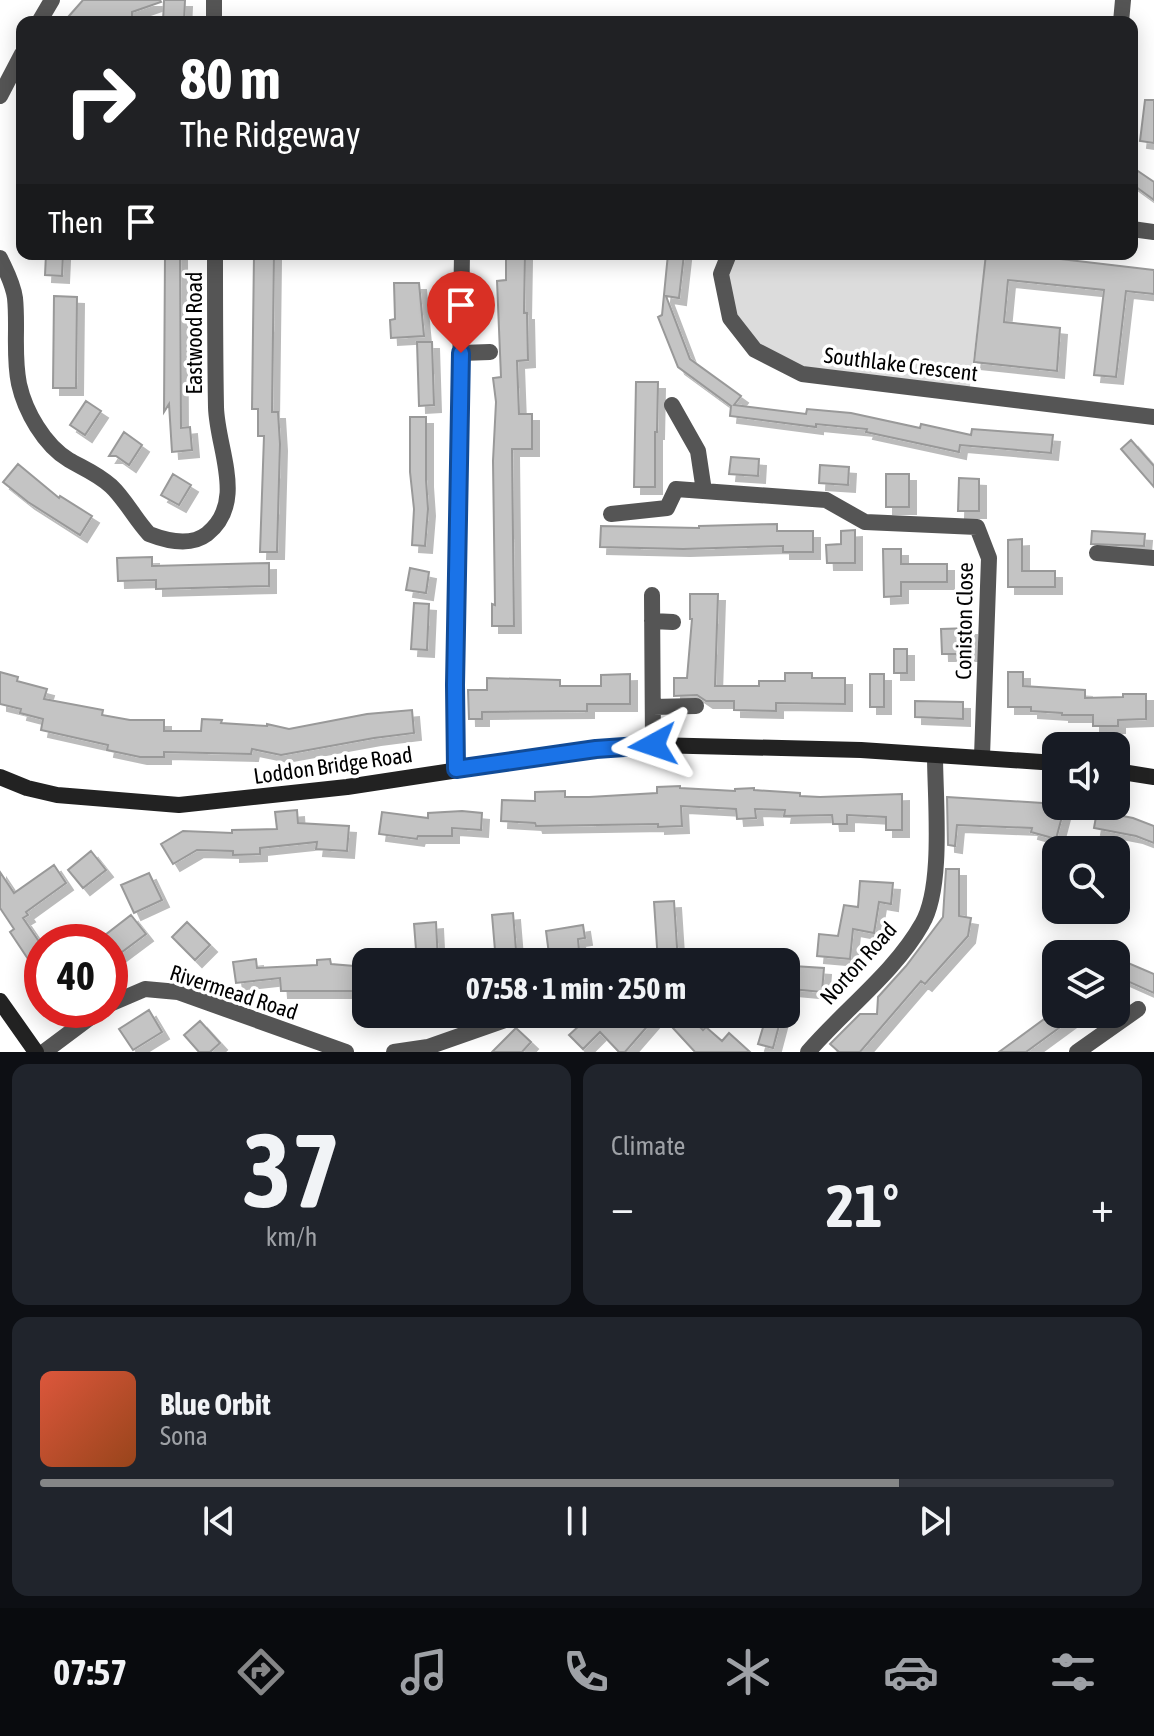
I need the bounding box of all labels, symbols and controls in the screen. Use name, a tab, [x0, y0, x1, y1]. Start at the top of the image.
text: 80 m	[180, 47, 281, 111]
icon: right	[48, 48, 152, 152]
text: The Ridgeway	[180, 113, 361, 155]
icon: arrive	[119, 200, 163, 244]
text: Then	[48, 205, 103, 239]
pin	[427, 271, 495, 353]
street label: Eastwood Road	[181, 272, 207, 394]
icon: arrive	[439, 283, 483, 327]
street label: Southlake Crescent	[823, 342, 979, 386]
street label: Coniston Close	[950, 562, 978, 680]
position arrow	[611, 703, 695, 787]
map controls	[1042, 732, 1130, 1028]
button: sound	[1042, 732, 1130, 820]
street label: Loddon Bridge Road	[252, 741, 414, 789]
button: search	[1042, 836, 1130, 924]
street label: Norton Road	[814, 916, 902, 1010]
speed limit sign: 40	[24, 924, 128, 1028]
button: layers	[1042, 940, 1130, 1028]
street label: Rivermead Road	[167, 959, 301, 1025]
text: 07:58 · 1 min · 250 m	[466, 971, 686, 1005]
text: 37	[243, 1110, 340, 1229]
text: Climate	[611, 1131, 685, 1161]
text: 21°	[826, 1171, 899, 1240]
text: −	[611, 1181, 634, 1231]
text: +	[1091, 1181, 1114, 1231]
text: km/h	[266, 1222, 317, 1252]
text: Blue Orbit	[160, 1387, 271, 1421]
text: Sona	[160, 1421, 208, 1451]
icon: previous	[197, 1499, 241, 1543]
icon: pause	[555, 1499, 599, 1543]
icon: next	[913, 1499, 957, 1543]
icon: directions	[233, 1644, 289, 1700]
icon: music	[396, 1644, 452, 1700]
icon: phone	[558, 1644, 614, 1700]
icon: climate	[720, 1644, 776, 1700]
icon: car	[883, 1644, 939, 1700]
icon: filters	[1045, 1644, 1101, 1700]
text: 07:57	[53, 1651, 127, 1693]

